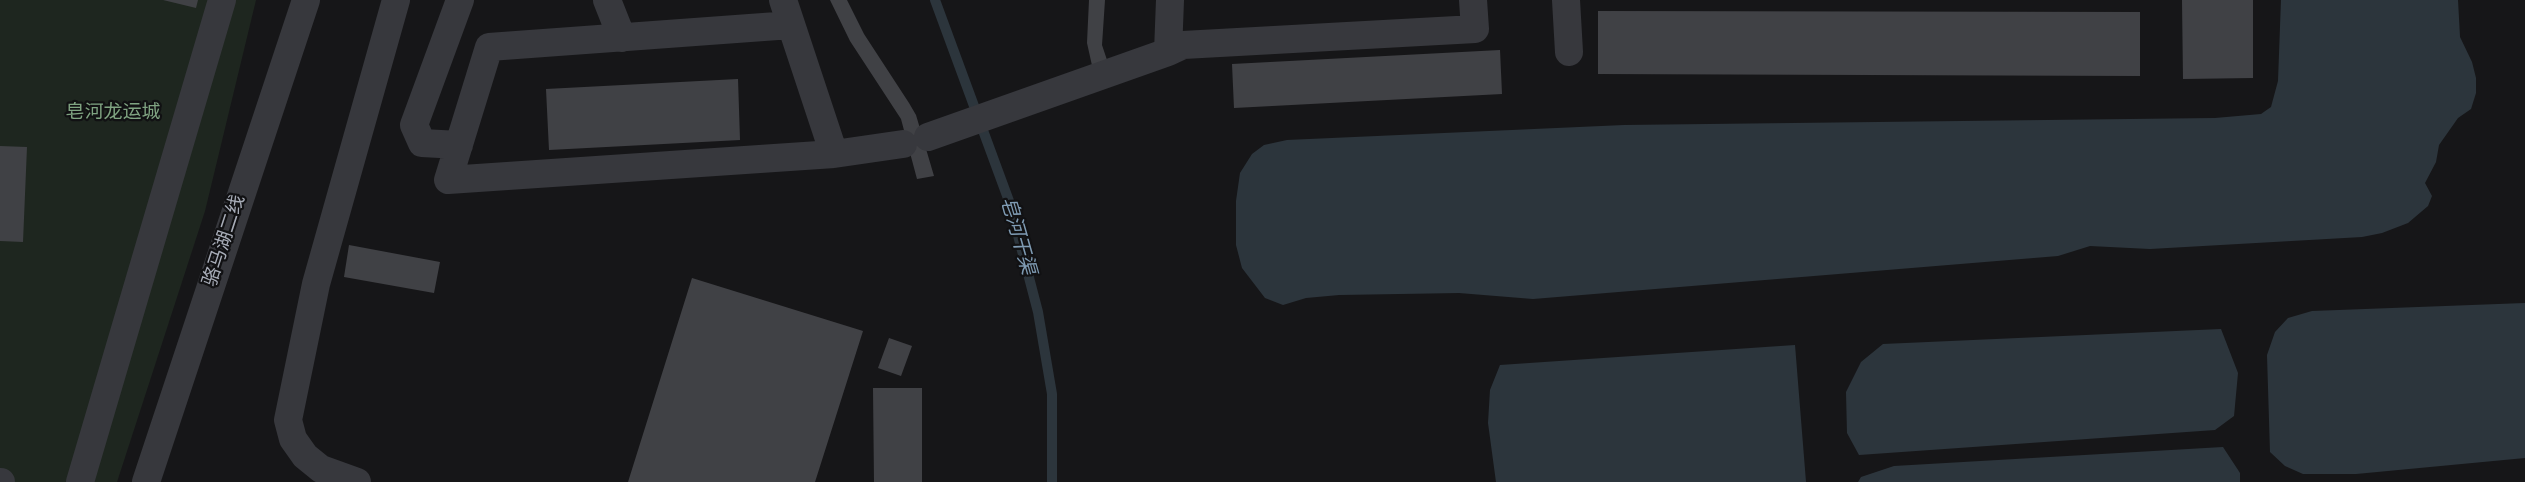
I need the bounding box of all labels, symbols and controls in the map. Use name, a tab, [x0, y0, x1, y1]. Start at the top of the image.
park label: 皂河龙运城	[66, 102, 160, 124]
street label: 骆马湖二线	[199, 192, 251, 290]
water label: 皂河干渠	[994, 194, 1040, 278]

